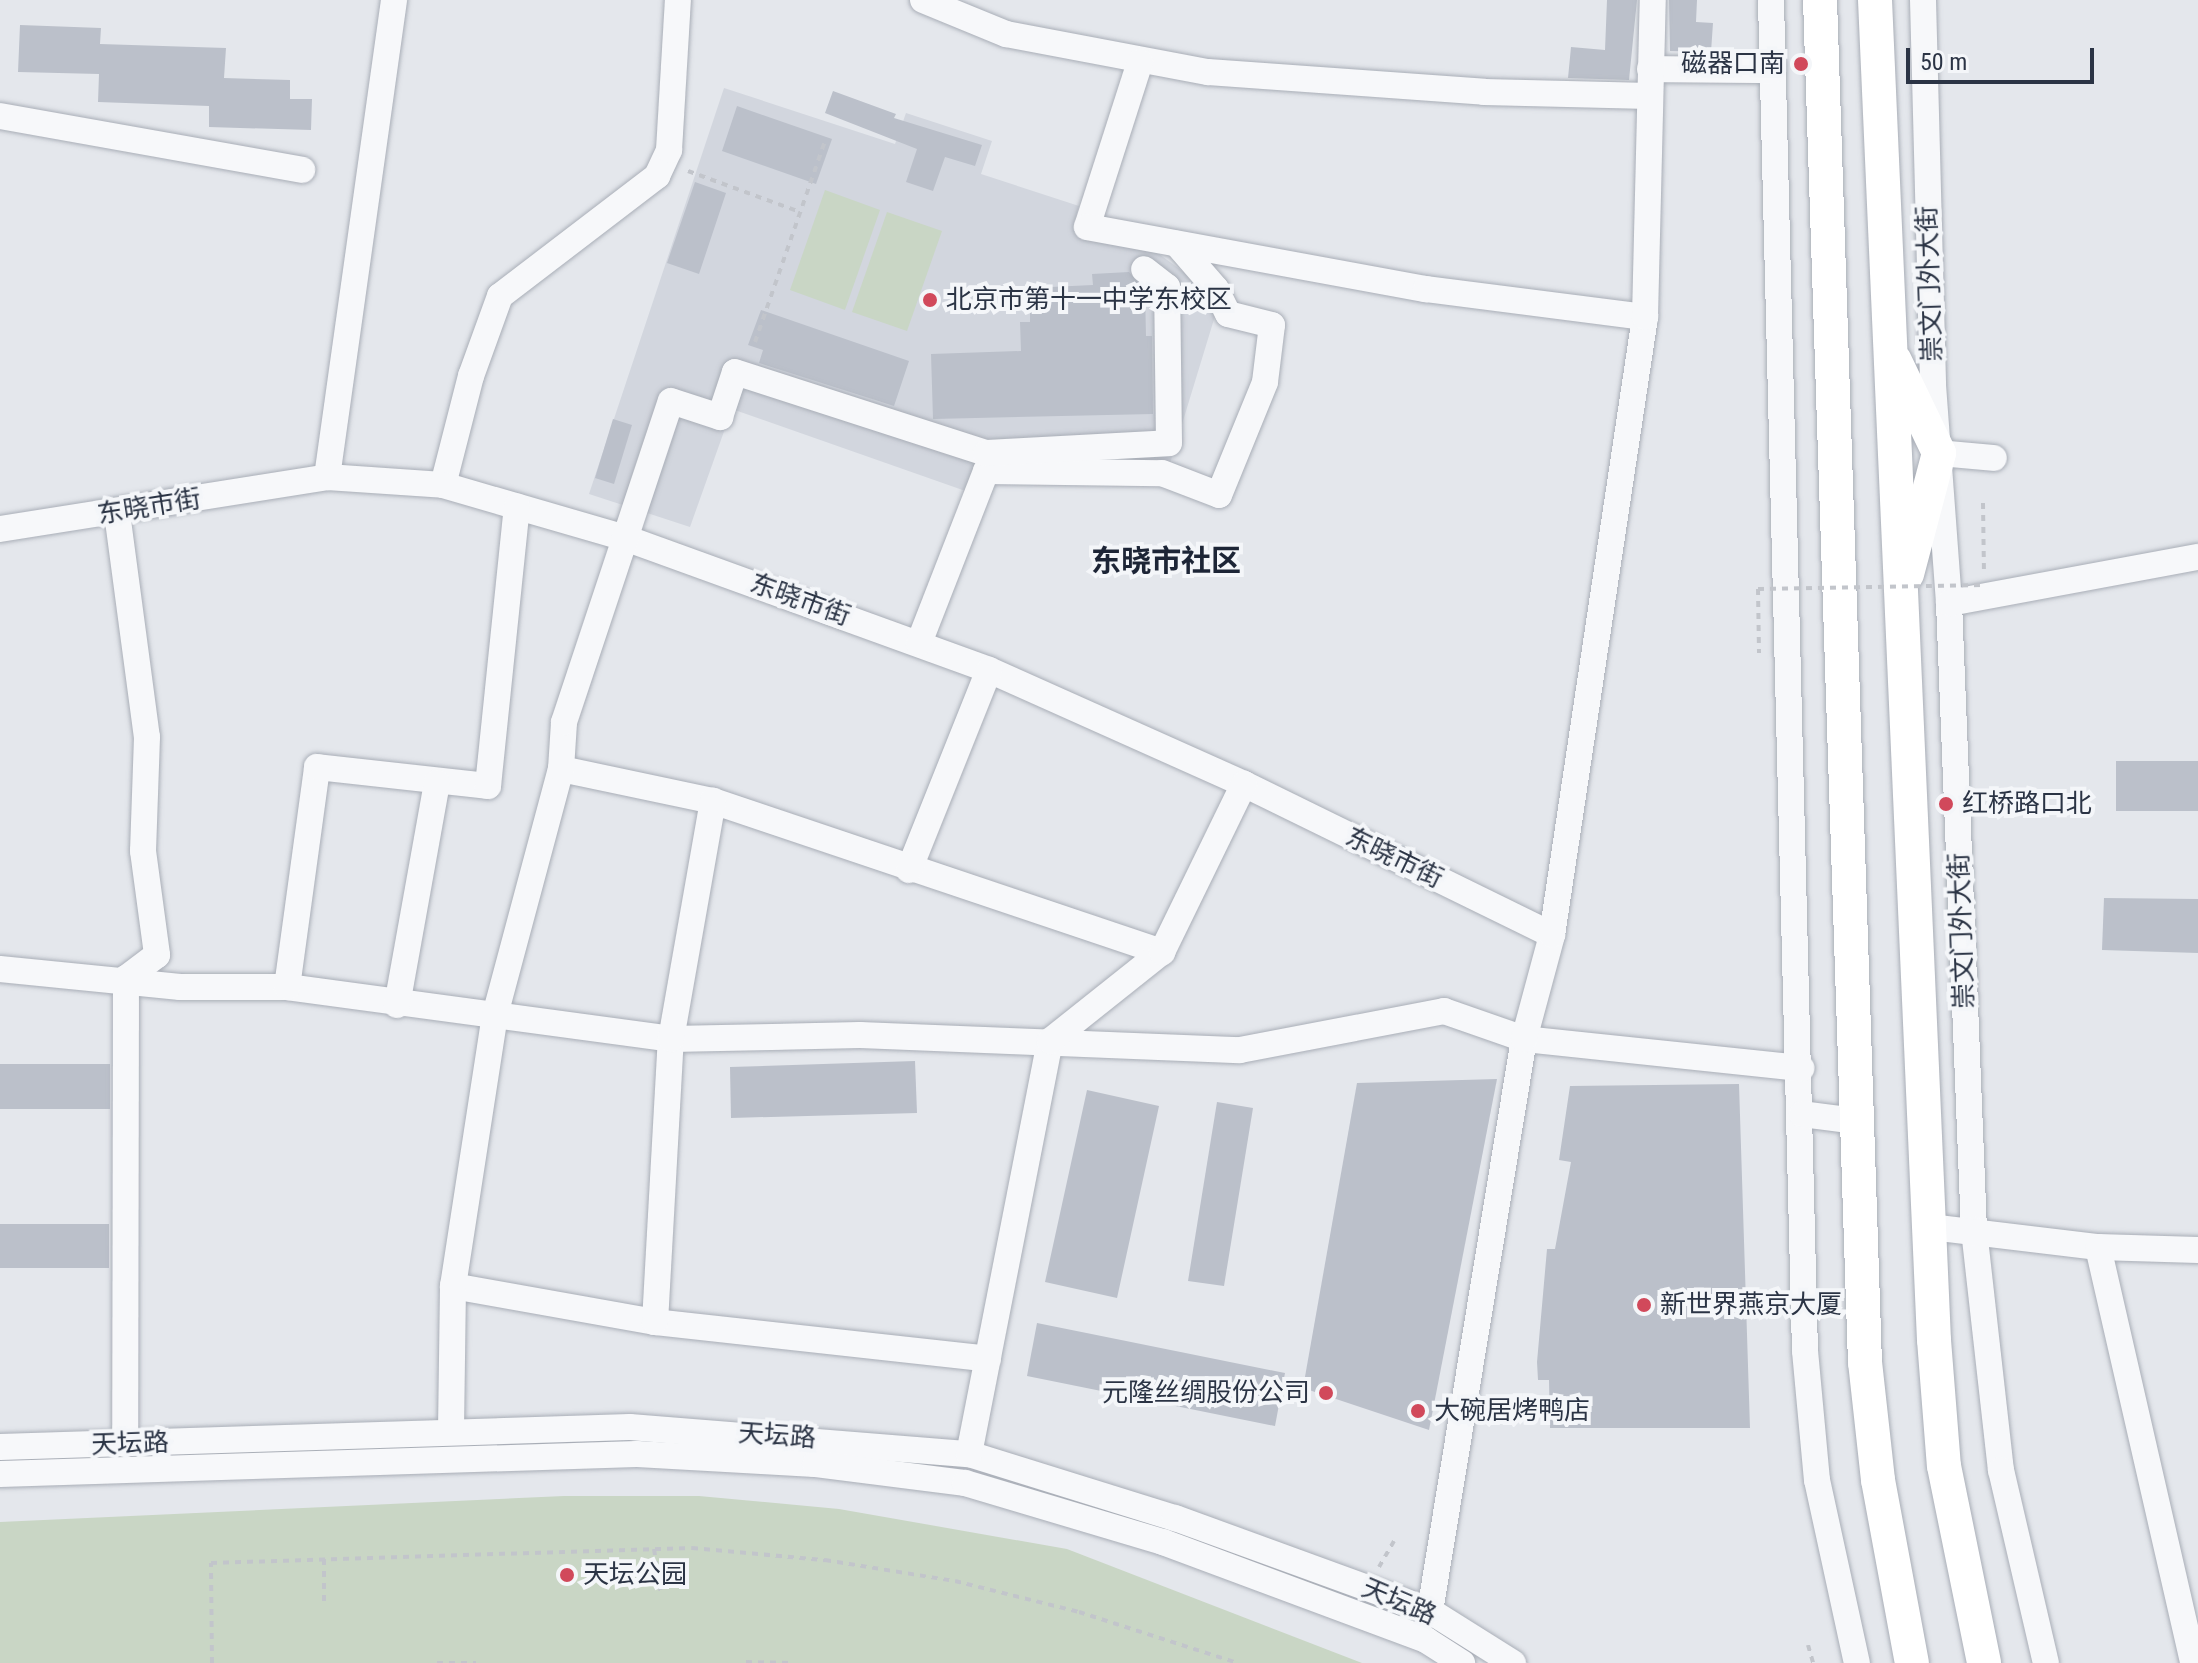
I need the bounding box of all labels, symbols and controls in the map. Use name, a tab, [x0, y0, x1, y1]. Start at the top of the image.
scale bar	[1910, 32, 2098, 82]
place label: 磁器口南	[1681, 48, 1785, 80]
text: 50 m	[1920, 48, 1967, 76]
marker: 磁器口南	[1792, 55, 1810, 73]
street label: 崇文门外大街	[1912, 206, 1948, 362]
place label: 北京市第十一中学东校区	[946, 284, 1232, 316]
marker: 北京市第十一中学东校区	[921, 291, 939, 309]
street label: 东晓市街	[95, 483, 203, 531]
district label: 东晓市社区	[1091, 543, 1241, 579]
street label: 东晓市街	[746, 568, 854, 632]
place label: 红桥路口北	[1962, 788, 2092, 820]
marker: 红桥路口北	[1937, 795, 1955, 813]
street label: 东晓市街	[1340, 821, 1448, 895]
street label: 崇文门外大街	[1944, 853, 1980, 1009]
place label: 新世界燕京大厦	[1660, 1289, 1842, 1321]
marker: 新世界燕京大厦	[1635, 1296, 1653, 1314]
place label: 元隆丝绸股份公司	[1102, 1377, 1310, 1409]
marker: 元隆丝绸股份公司	[1317, 1384, 1335, 1402]
place label: 大碗居烤鸭店	[1434, 1395, 1590, 1427]
marker: 大碗居烤鸭店	[1409, 1402, 1427, 1420]
street label: 天坛路	[737, 1418, 817, 1454]
street label: 天坛路	[90, 1427, 170, 1461]
place label: 天坛公园	[583, 1559, 687, 1591]
marker: 天坛公园	[558, 1566, 576, 1584]
street label: 天坛路	[1357, 1572, 1441, 1632]

